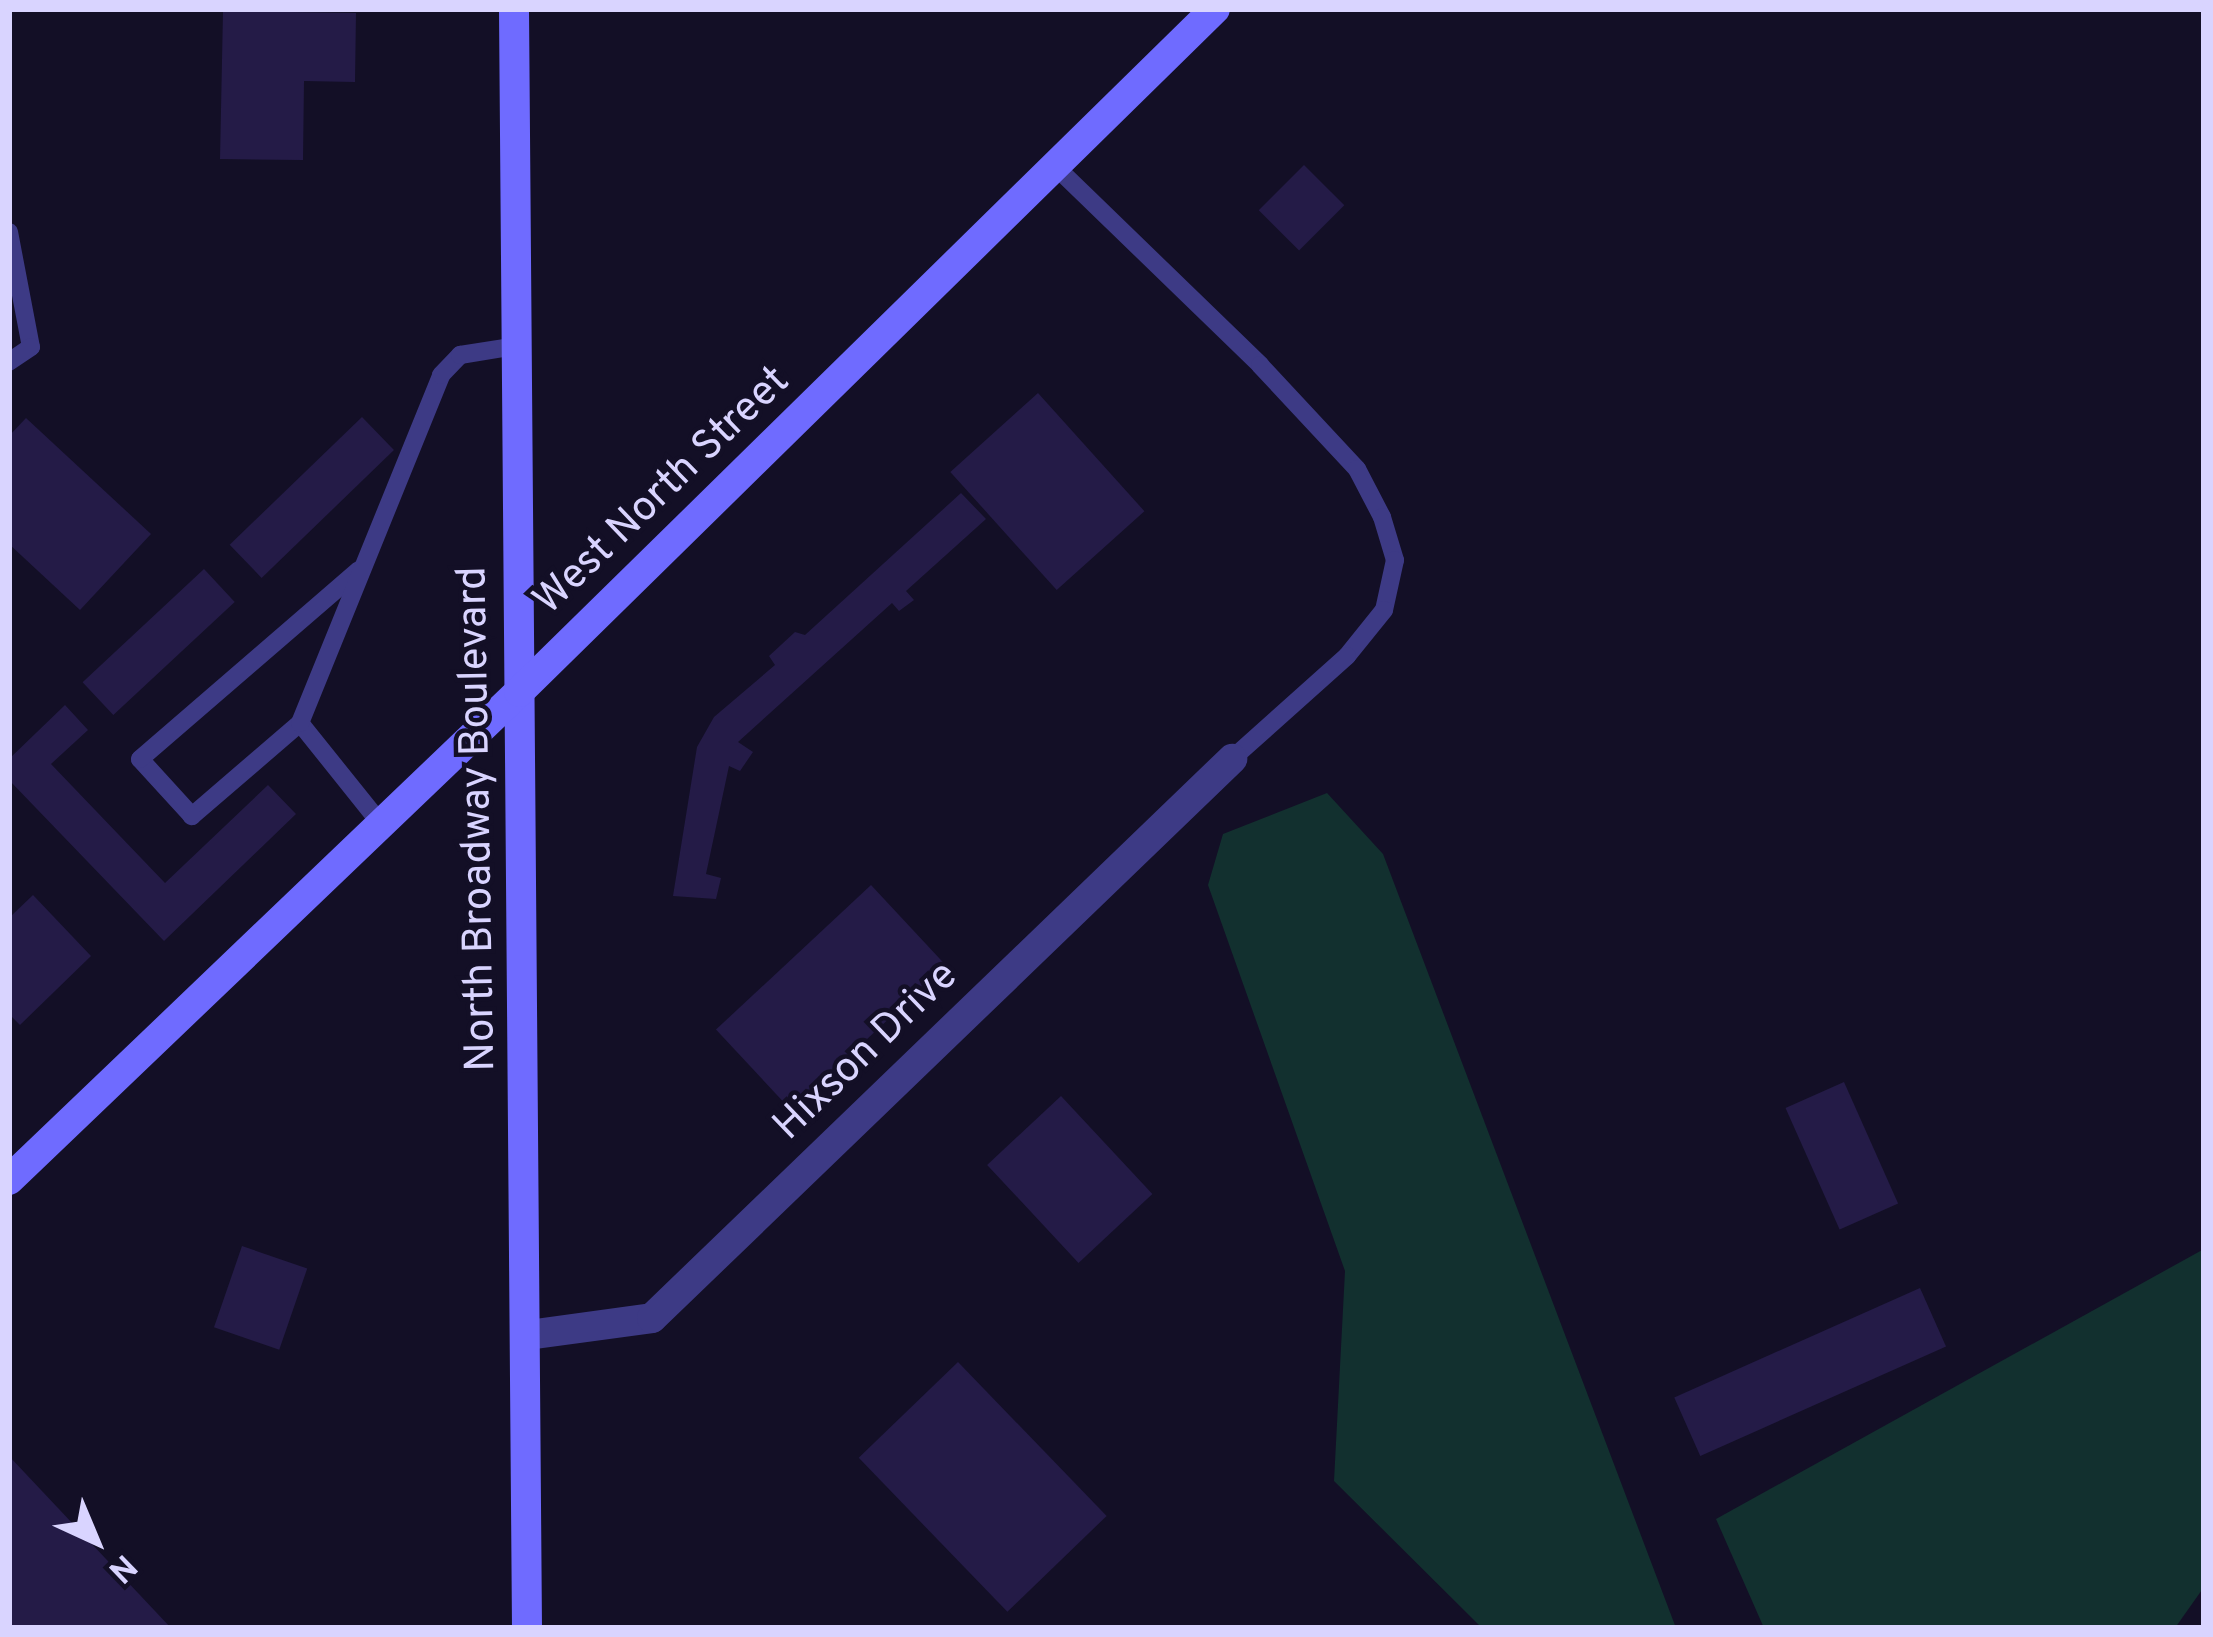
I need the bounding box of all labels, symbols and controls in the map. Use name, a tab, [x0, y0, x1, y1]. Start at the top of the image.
street label: West North Street	[525, 357, 801, 627]
street label: North Broadway Boulevard	[449, 566, 509, 1072]
street label: Hixson Drive	[764, 952, 970, 1152]
north arrow	[36, 1481, 156, 1601]
text: N	[98, 1544, 144, 1590]

